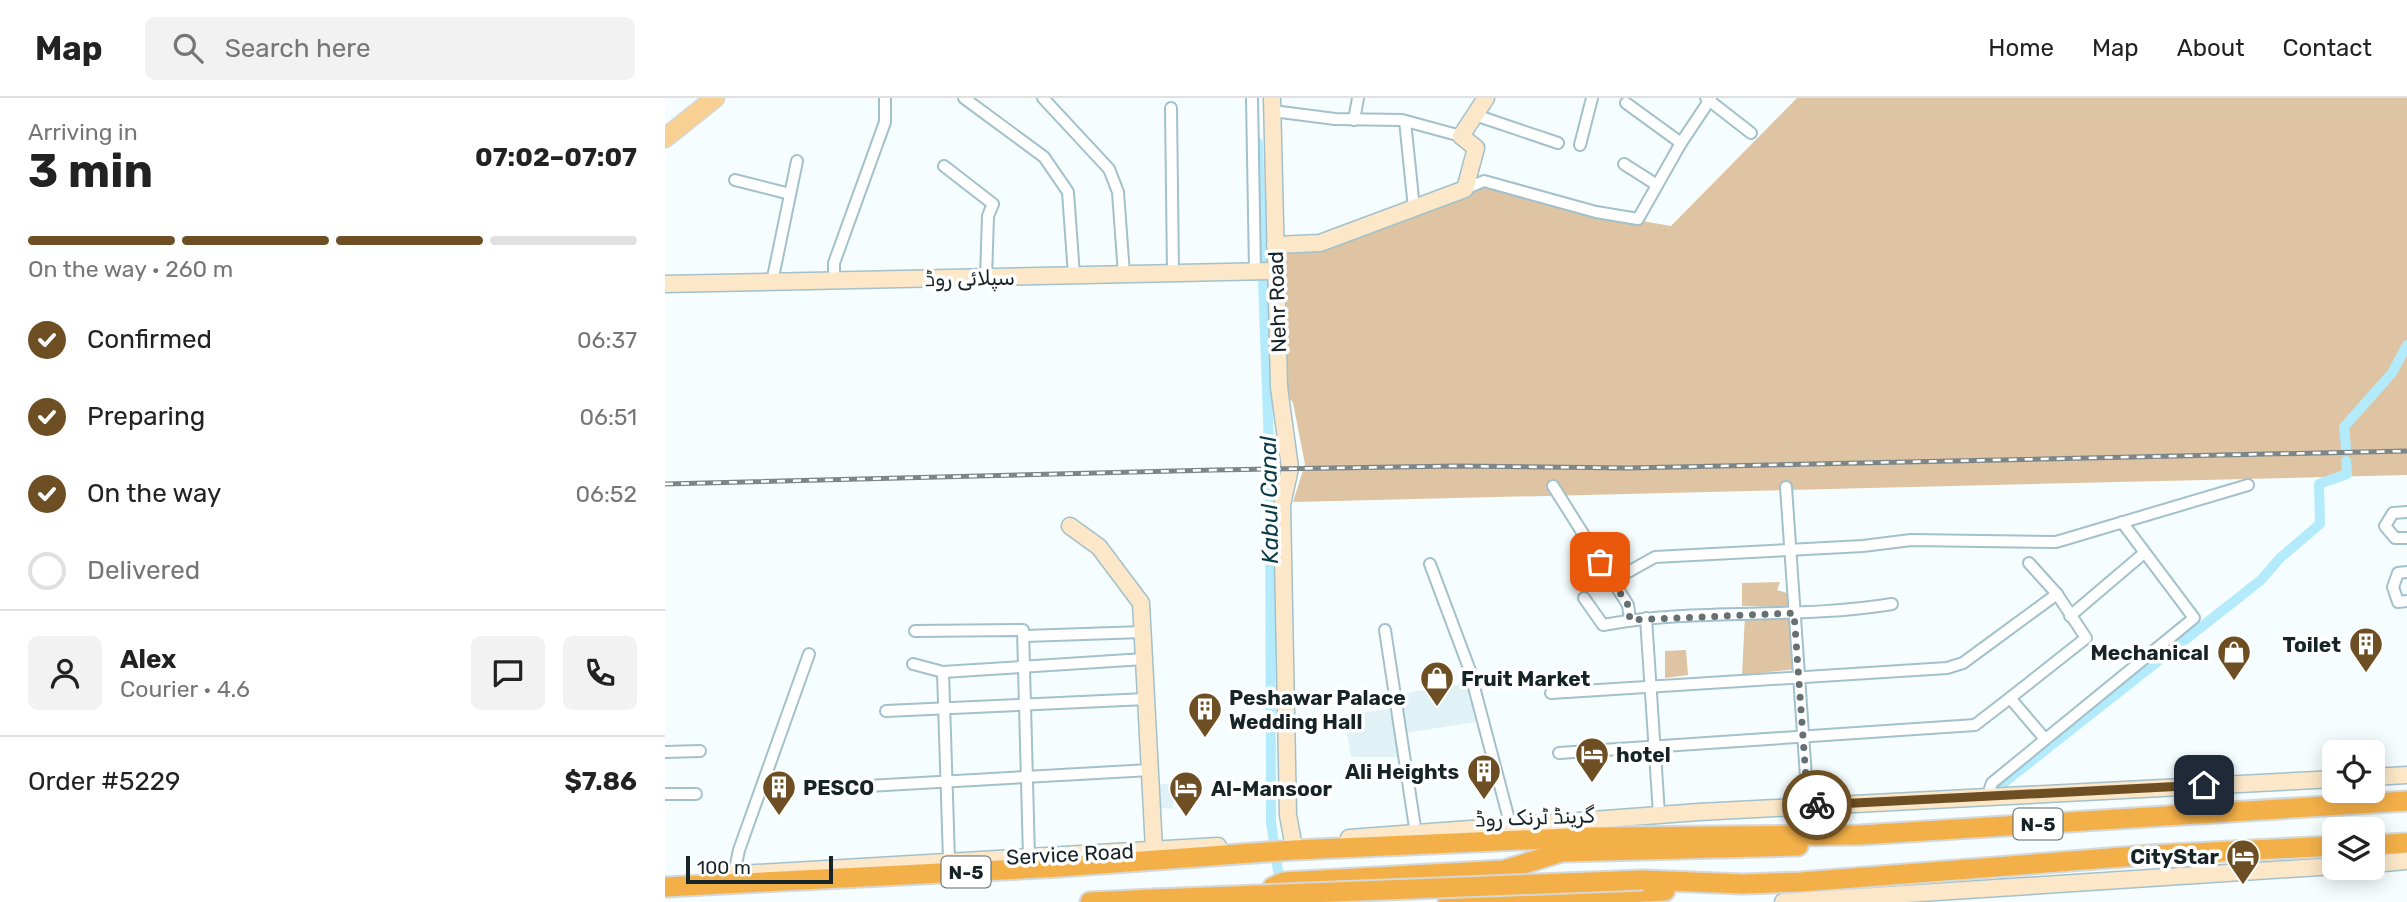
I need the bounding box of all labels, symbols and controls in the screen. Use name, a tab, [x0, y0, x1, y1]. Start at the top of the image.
search box	[145, 17, 635, 80]
text: Map	[35, 29, 103, 68]
icon: search	[169, 29, 207, 67]
text: Search here	[225, 33, 370, 64]
text: Home	[1988, 34, 2054, 62]
text: Map	[2092, 34, 2139, 62]
text: About	[2177, 34, 2245, 62]
text: Contact	[2283, 34, 2372, 62]
text: Arriving in	[28, 118, 138, 146]
text: 07:02–07:07	[475, 142, 637, 173]
text: 3 min	[28, 144, 153, 199]
street label: Nehr Road	[1263, 251, 1291, 353]
text: On the way · 260 m	[28, 255, 233, 283]
street label: سپلائی روڈ	[925, 265, 1015, 293]
icon: check	[28, 321, 66, 359]
text: Confirmed	[87, 324, 212, 355]
text: 06:37	[577, 326, 637, 354]
icon: check	[28, 398, 66, 436]
text: Preparing	[87, 401, 205, 432]
text: 06:51	[579, 403, 637, 431]
water label: Kabul Canal	[1254, 436, 1284, 564]
icon: check	[28, 475, 66, 513]
text: On the way	[87, 478, 221, 509]
text: 06:52	[575, 480, 637, 508]
pin	[1570, 532, 1630, 592]
icon: bag	[1581, 543, 1619, 581]
text: Delivered	[87, 555, 200, 586]
building icon: Toilet	[2347, 625, 2385, 674]
place label: Toilet	[2283, 632, 2341, 657]
shop icon: Mechanical	[2215, 633, 2253, 682]
button: person	[28, 636, 102, 710]
button: chat	[471, 636, 545, 710]
button: phone	[563, 636, 637, 710]
place label: Mechanical	[2090, 640, 2209, 665]
text: Alex	[120, 644, 176, 675]
shop icon: Fruit Market	[1418, 659, 1456, 708]
place label: Fruit Market	[1461, 666, 1591, 691]
text: Courier · 4.6	[120, 675, 250, 703]
place label: Peshawar Palace Wedding Hall	[1229, 685, 1406, 734]
building icon: Peshawar Palace Wedding Hall	[1186, 690, 1224, 739]
hotel icon: hotel	[1573, 735, 1611, 784]
map controls	[2322, 740, 2385, 880]
button: locate	[2322, 740, 2385, 803]
place label: hotel	[1616, 742, 1671, 767]
building icon: Ali Heights	[1465, 752, 1503, 801]
pin	[2174, 755, 2234, 815]
place label: Ali Heights	[1345, 759, 1459, 784]
text: Order #5229	[28, 766, 180, 797]
text: $7.86	[564, 766, 637, 797]
icon: home	[2185, 766, 2223, 804]
building icon: PESCO	[760, 768, 798, 817]
hotel icon: Al-Mansoor	[1167, 769, 1205, 818]
courier	[1782, 770, 1852, 840]
place label: PESCO	[803, 775, 874, 800]
place label: Al-Mansoor	[1211, 776, 1333, 801]
icon: bike	[1798, 786, 1836, 824]
street label: گرینڈ ٹرنک روڈ	[1475, 802, 1596, 833]
road number: N-5	[2013, 808, 2063, 839]
button: layers	[2322, 817, 2385, 880]
hotel icon: CityStar	[2224, 837, 2262, 886]
street label: Service Road	[1006, 838, 1134, 870]
place label: CityStar	[2130, 844, 2219, 869]
scale bar	[686, 853, 833, 885]
text: 100 m	[697, 856, 751, 879]
road number: N-5	[941, 856, 991, 888]

